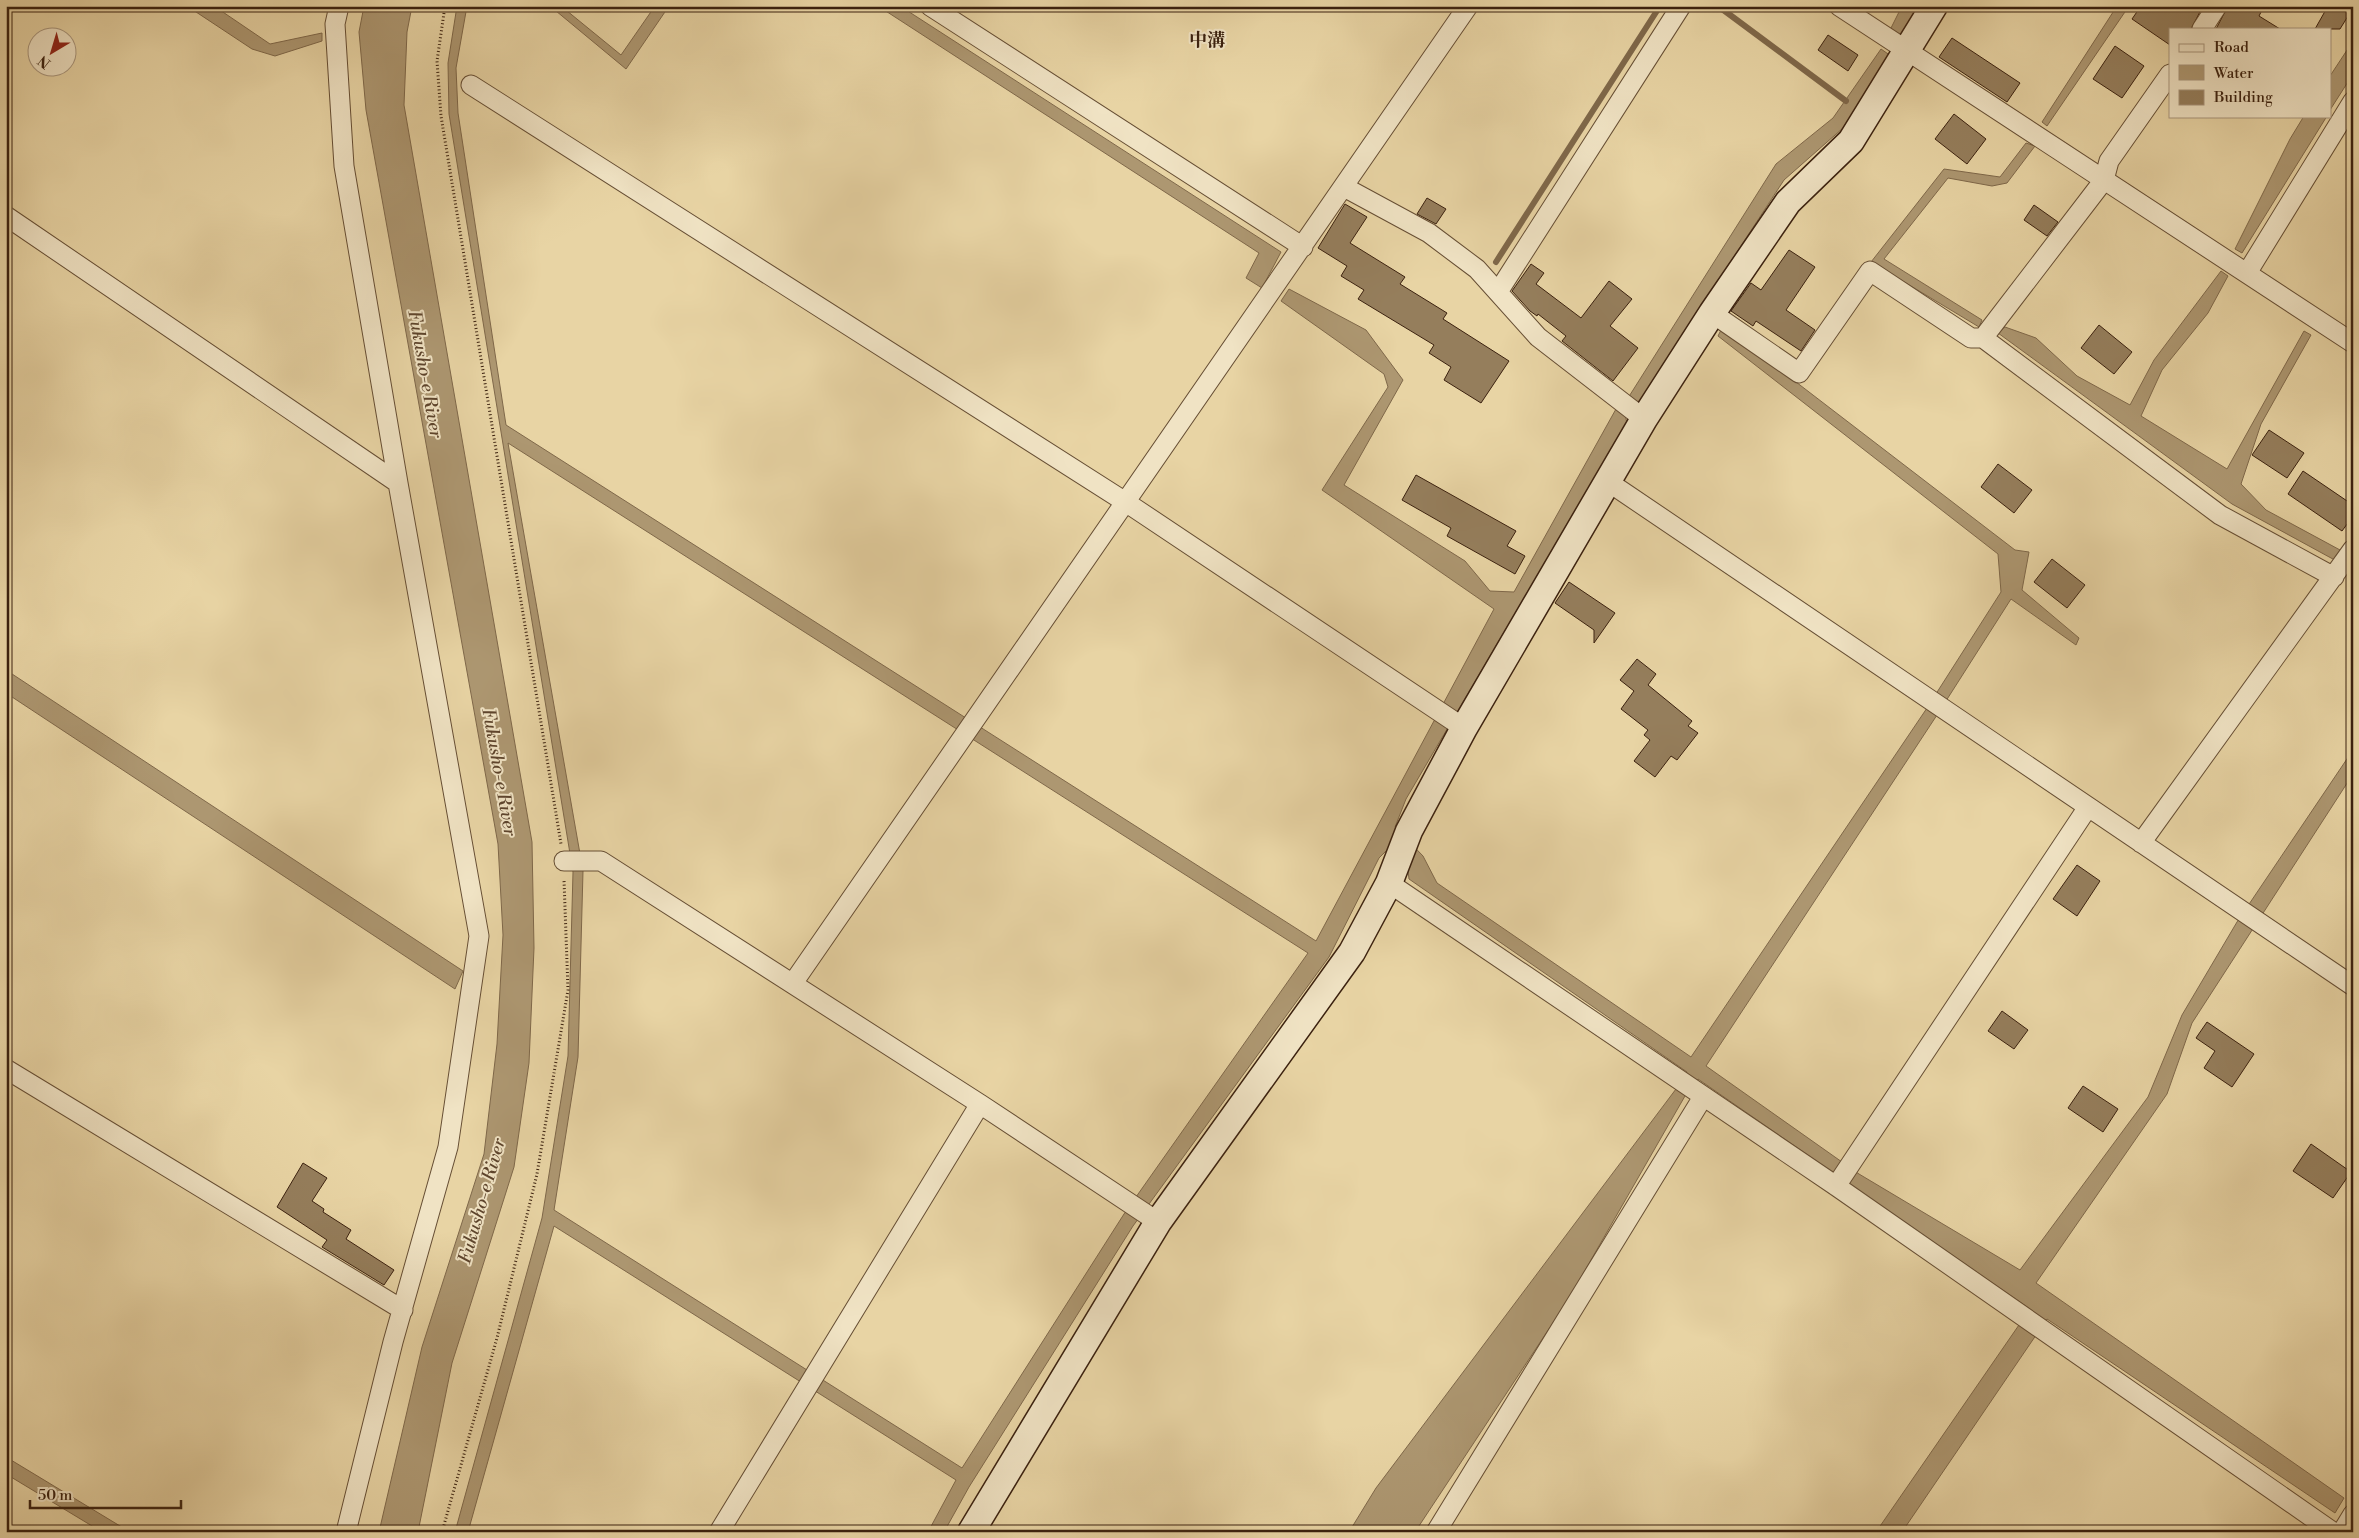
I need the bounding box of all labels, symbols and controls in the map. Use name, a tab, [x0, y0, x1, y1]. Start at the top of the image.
north arrow	[28, 28, 78, 78]
legend	[2169, 28, 2332, 118]
district label: 中溝	[1189, 29, 1225, 52]
text: Road	[2214, 38, 2249, 57]
text: N	[35, 51, 55, 72]
text: Water	[2213, 64, 2254, 83]
text: Building	[2213, 88, 2273, 107]
water label: Fukusho-e River	[402, 308, 448, 440]
water label: Fukusho-e River	[476, 706, 522, 838]
water label: Fukusho-e River	[453, 1135, 511, 1266]
scale bar	[30, 1478, 181, 1510]
text: 50 m	[38, 1486, 72, 1505]

